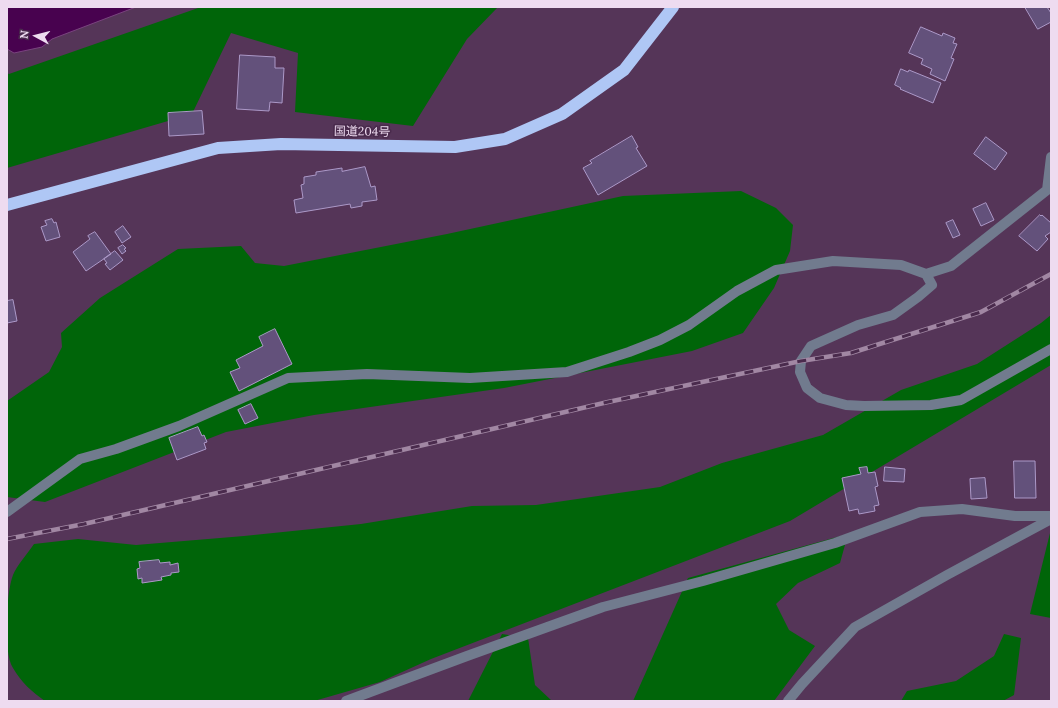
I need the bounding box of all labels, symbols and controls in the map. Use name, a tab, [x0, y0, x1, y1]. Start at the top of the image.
north arrow	[16, 16, 56, 56]
text: N	[17, 29, 32, 40]
street label: 国道204号	[334, 124, 390, 140]

